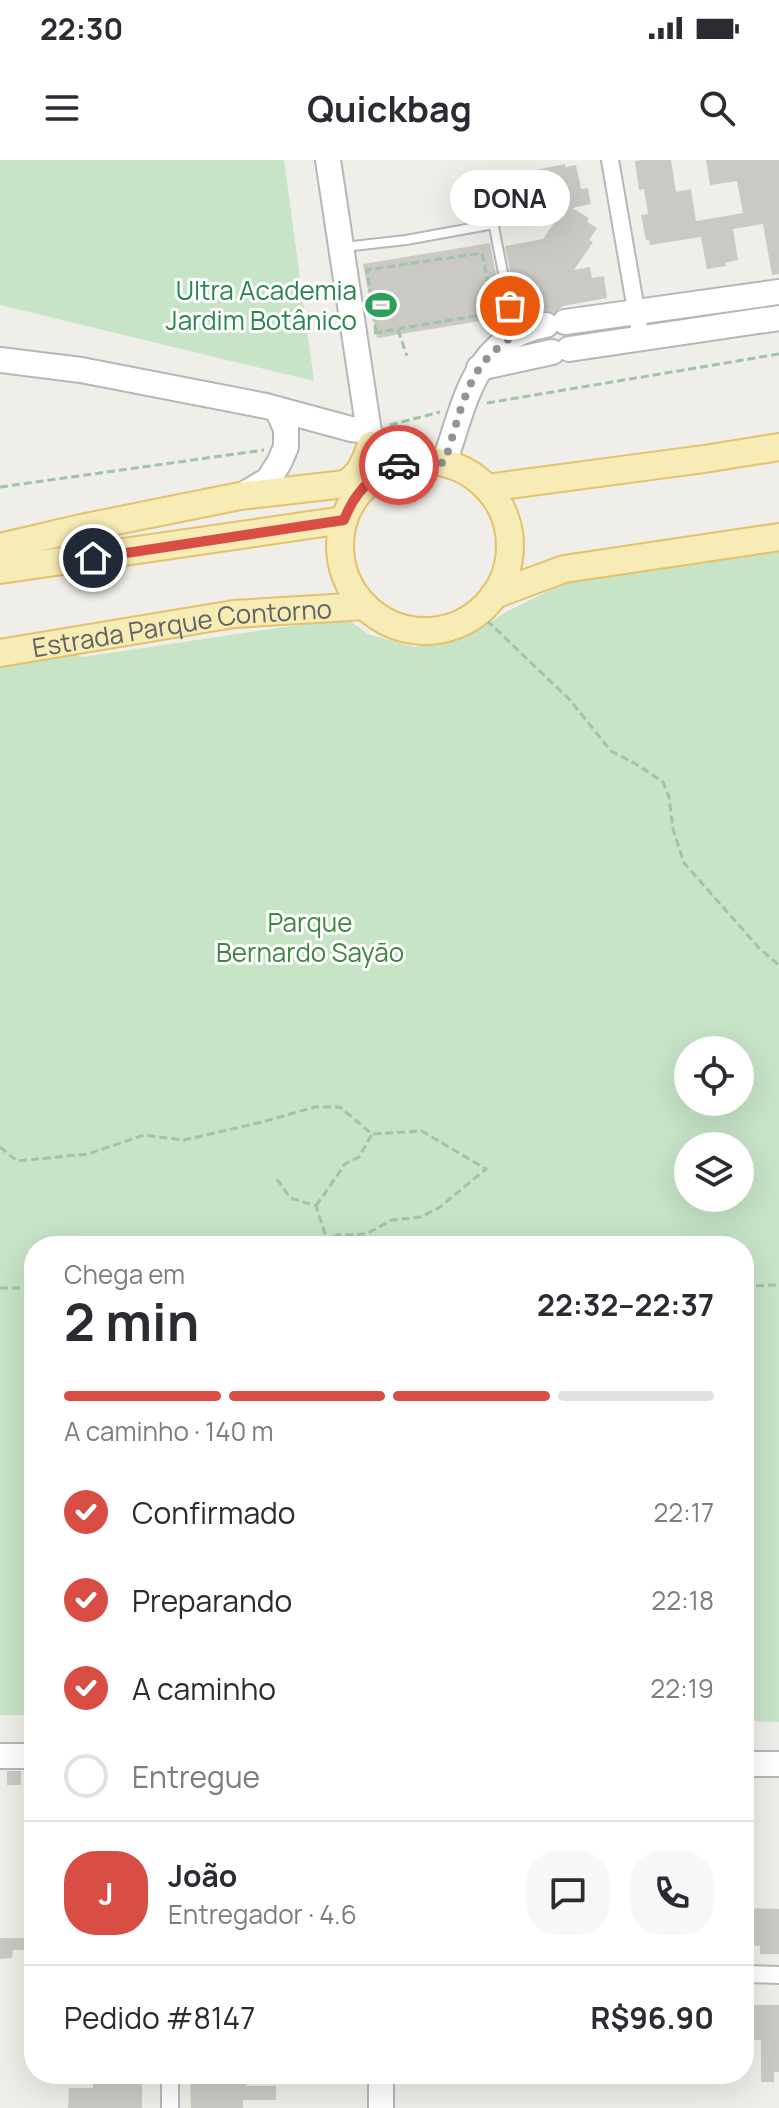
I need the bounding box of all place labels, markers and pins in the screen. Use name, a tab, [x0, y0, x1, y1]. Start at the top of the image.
callout: DONA	[450, 170, 570, 226]
place label: Ultra Academia Jardim Botânico	[166, 272, 357, 338]
pin	[476, 272, 544, 340]
sports icon: Ultra Academia Jardim Botânico	[364, 288, 398, 322]
pin	[59, 524, 127, 592]

